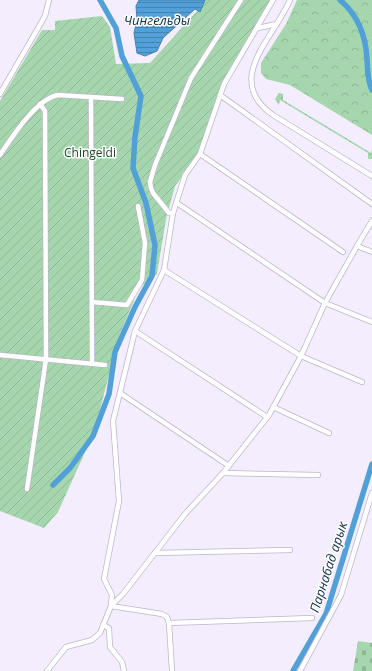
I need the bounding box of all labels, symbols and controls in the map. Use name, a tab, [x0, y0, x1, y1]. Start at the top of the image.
water label: Чингельды	[124, 11, 190, 29]
park label: Chingeldi	[64, 144, 116, 161]
water label: Парнабад арык	[305, 519, 351, 615]

